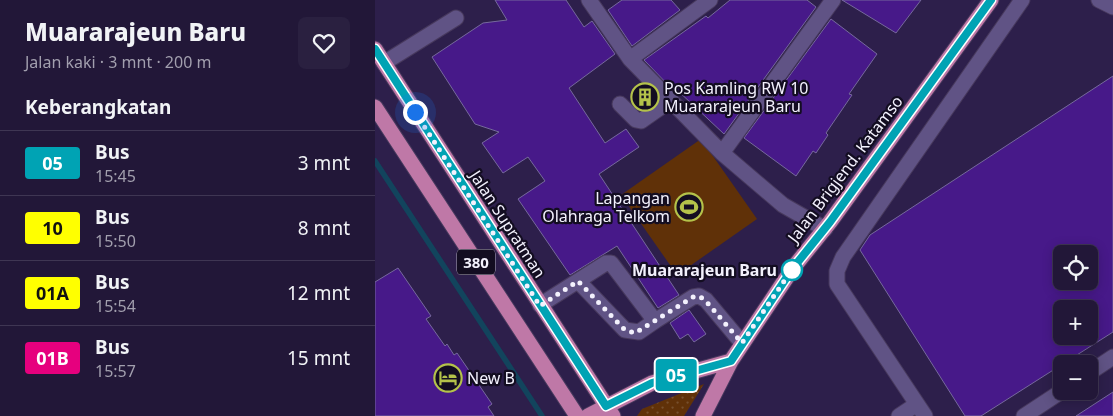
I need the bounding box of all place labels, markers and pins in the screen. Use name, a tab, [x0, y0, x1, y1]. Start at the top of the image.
place label: Pos Kamling RW 10 Muararajeun Baru	[664, 77, 808, 117]
building icon: Pos Kamling RW 10 Muararajeun Baru	[630, 82, 660, 112]
place label: Lapangan Olahraga Telkom	[542, 187, 670, 227]
sports icon: Lapangan Olahraga Telkom	[674, 192, 704, 222]
place label: Muararajeun Baru	[632, 259, 777, 281]
marker: Muararajeun Baru	[781, 259, 803, 281]
hotel icon: New B	[433, 363, 463, 393]
place label: New B	[467, 367, 515, 389]

